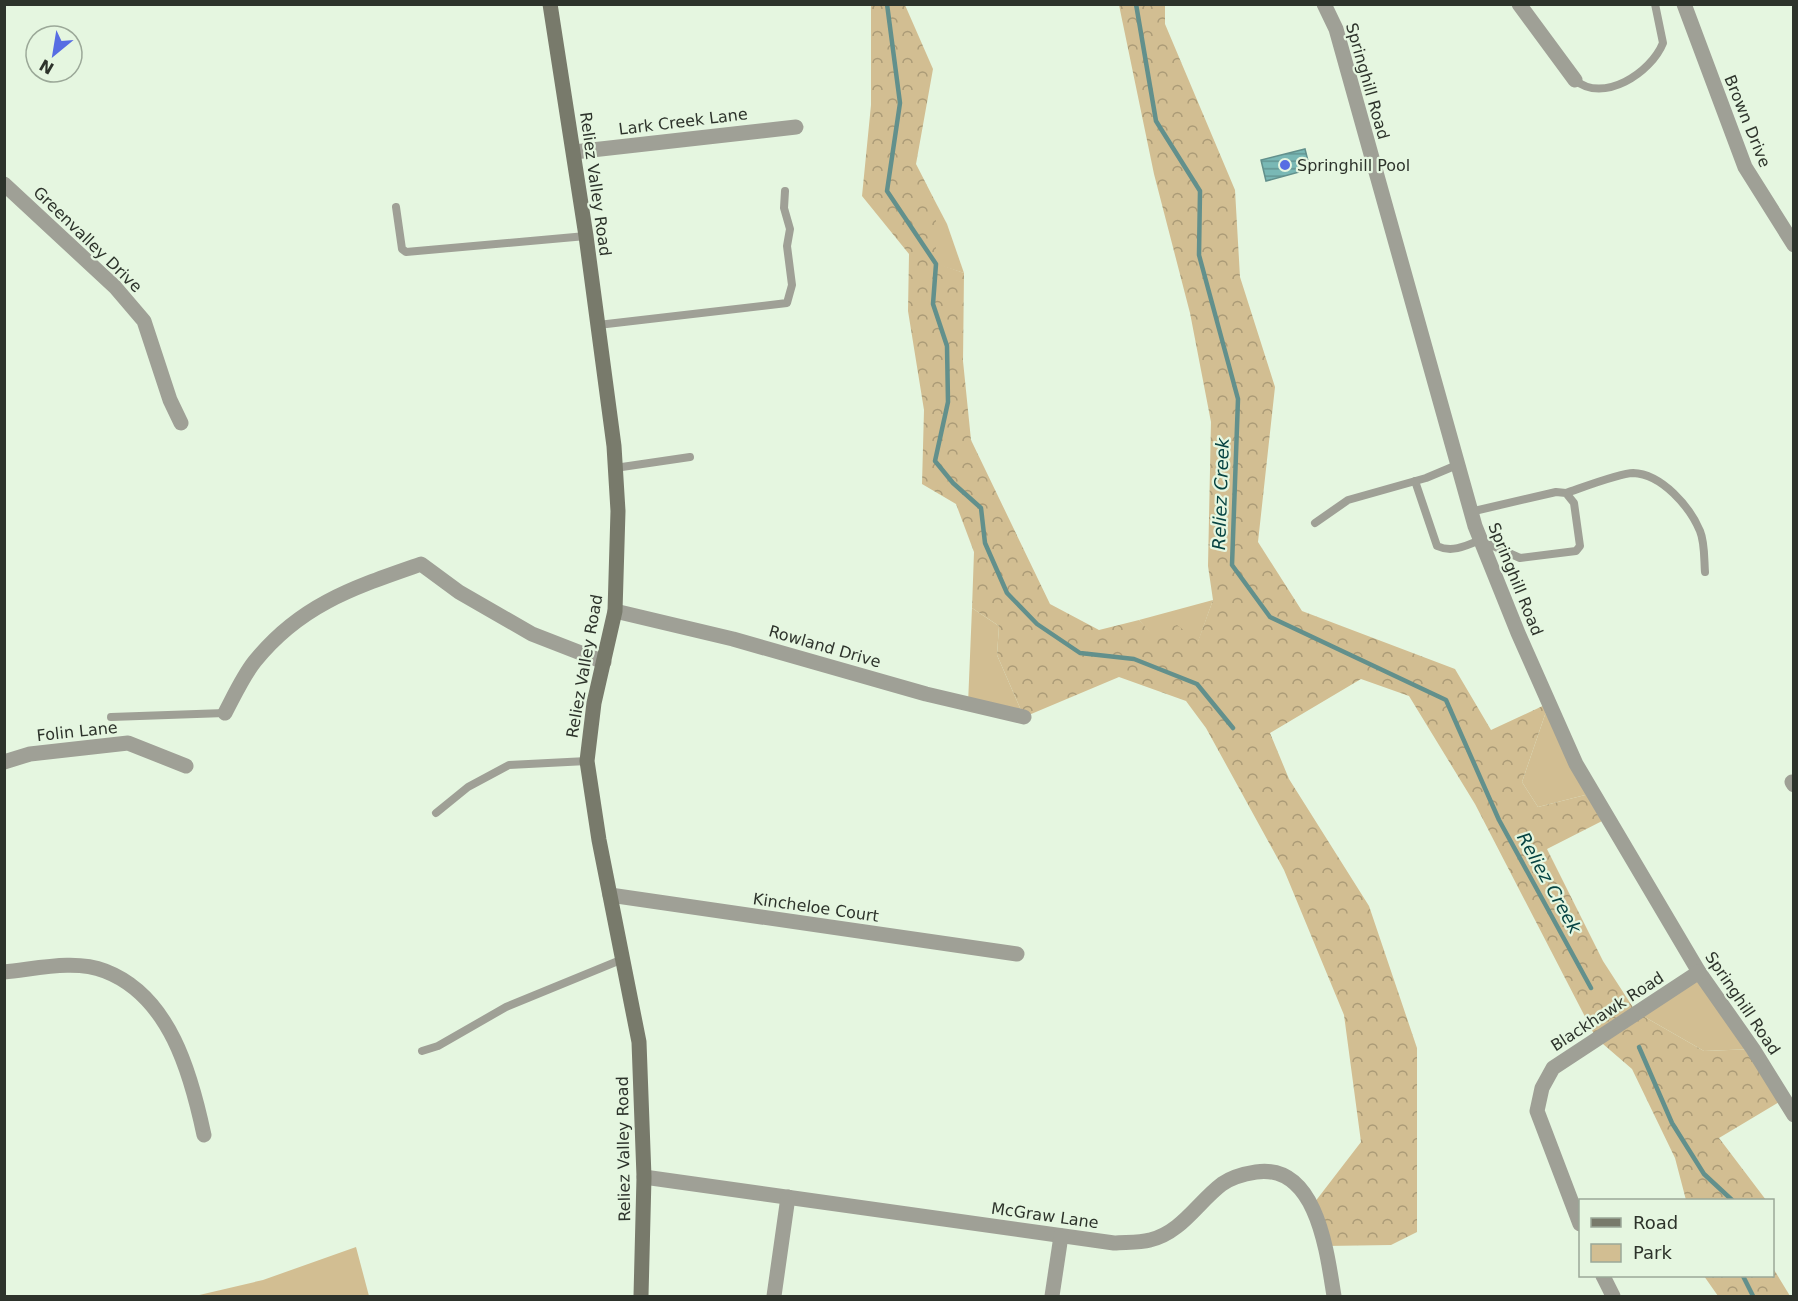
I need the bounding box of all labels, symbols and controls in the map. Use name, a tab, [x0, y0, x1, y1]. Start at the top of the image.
street label: Springhill Road	[1342, 21, 1393, 142]
north arrow	[24, 24, 84, 84]
text: N	[36, 55, 57, 78]
street label: Brown Drive	[1720, 72, 1775, 170]
street label: Lark Creek Lane	[617, 104, 749, 139]
street label: Reliez Valley Road	[576, 111, 615, 257]
place label: Springhill Pool	[1297, 156, 1410, 175]
marker: Springhill Pool	[1278, 158, 1292, 172]
street label: Greenvalley Drive	[29, 183, 146, 296]
water label: Reliez Creek	[1208, 436, 1233, 551]
street label: Springhill Road	[1484, 520, 1547, 639]
street label: Reliez Valley Road	[563, 593, 606, 739]
street label: Rowland Drive	[767, 621, 883, 672]
street label: Folin Lane	[36, 718, 118, 745]
water label: Reliez Creek	[1513, 829, 1587, 938]
street label: Kincheloe Court	[752, 889, 880, 926]
street label: Springhill Road	[1701, 948, 1784, 1058]
street label: Blackhawk Road	[1547, 968, 1667, 1055]
street label: Reliez Valley Road	[613, 1076, 634, 1222]
street label: McGraw Lane	[990, 1199, 1100, 1232]
legend	[1579, 1199, 1774, 1277]
text: Road	[1633, 1212, 1678, 1233]
text: Park	[1633, 1242, 1672, 1263]

